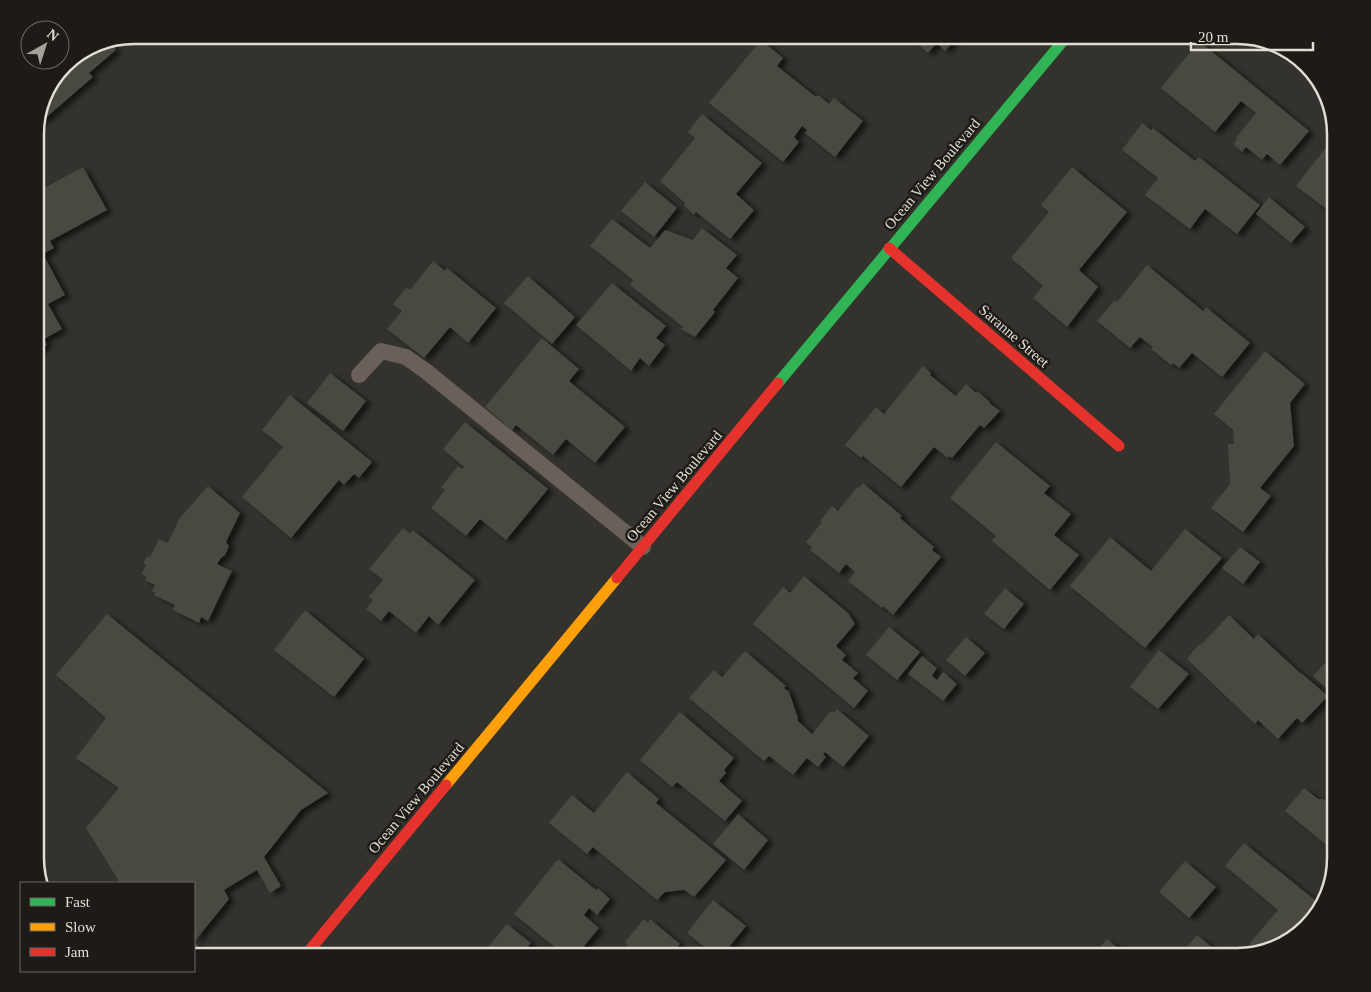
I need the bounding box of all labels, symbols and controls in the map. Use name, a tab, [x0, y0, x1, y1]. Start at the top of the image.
north arrow	[20, 20, 70, 70]
scale bar	[1191, 20, 1314, 52]
text: N	[44, 26, 62, 44]
text: 20 m	[1198, 29, 1229, 45]
street label: Ocean View Boulevard	[881, 115, 983, 233]
street label: Saranne Street	[976, 301, 1053, 371]
street label: Ocean View Boulevard	[623, 427, 725, 545]
street label: Ocean View Boulevard	[365, 739, 467, 857]
legend	[20, 882, 195, 972]
text: Fast	[65, 894, 91, 910]
text: Slow	[65, 919, 96, 935]
text: Jam	[65, 944, 89, 960]

